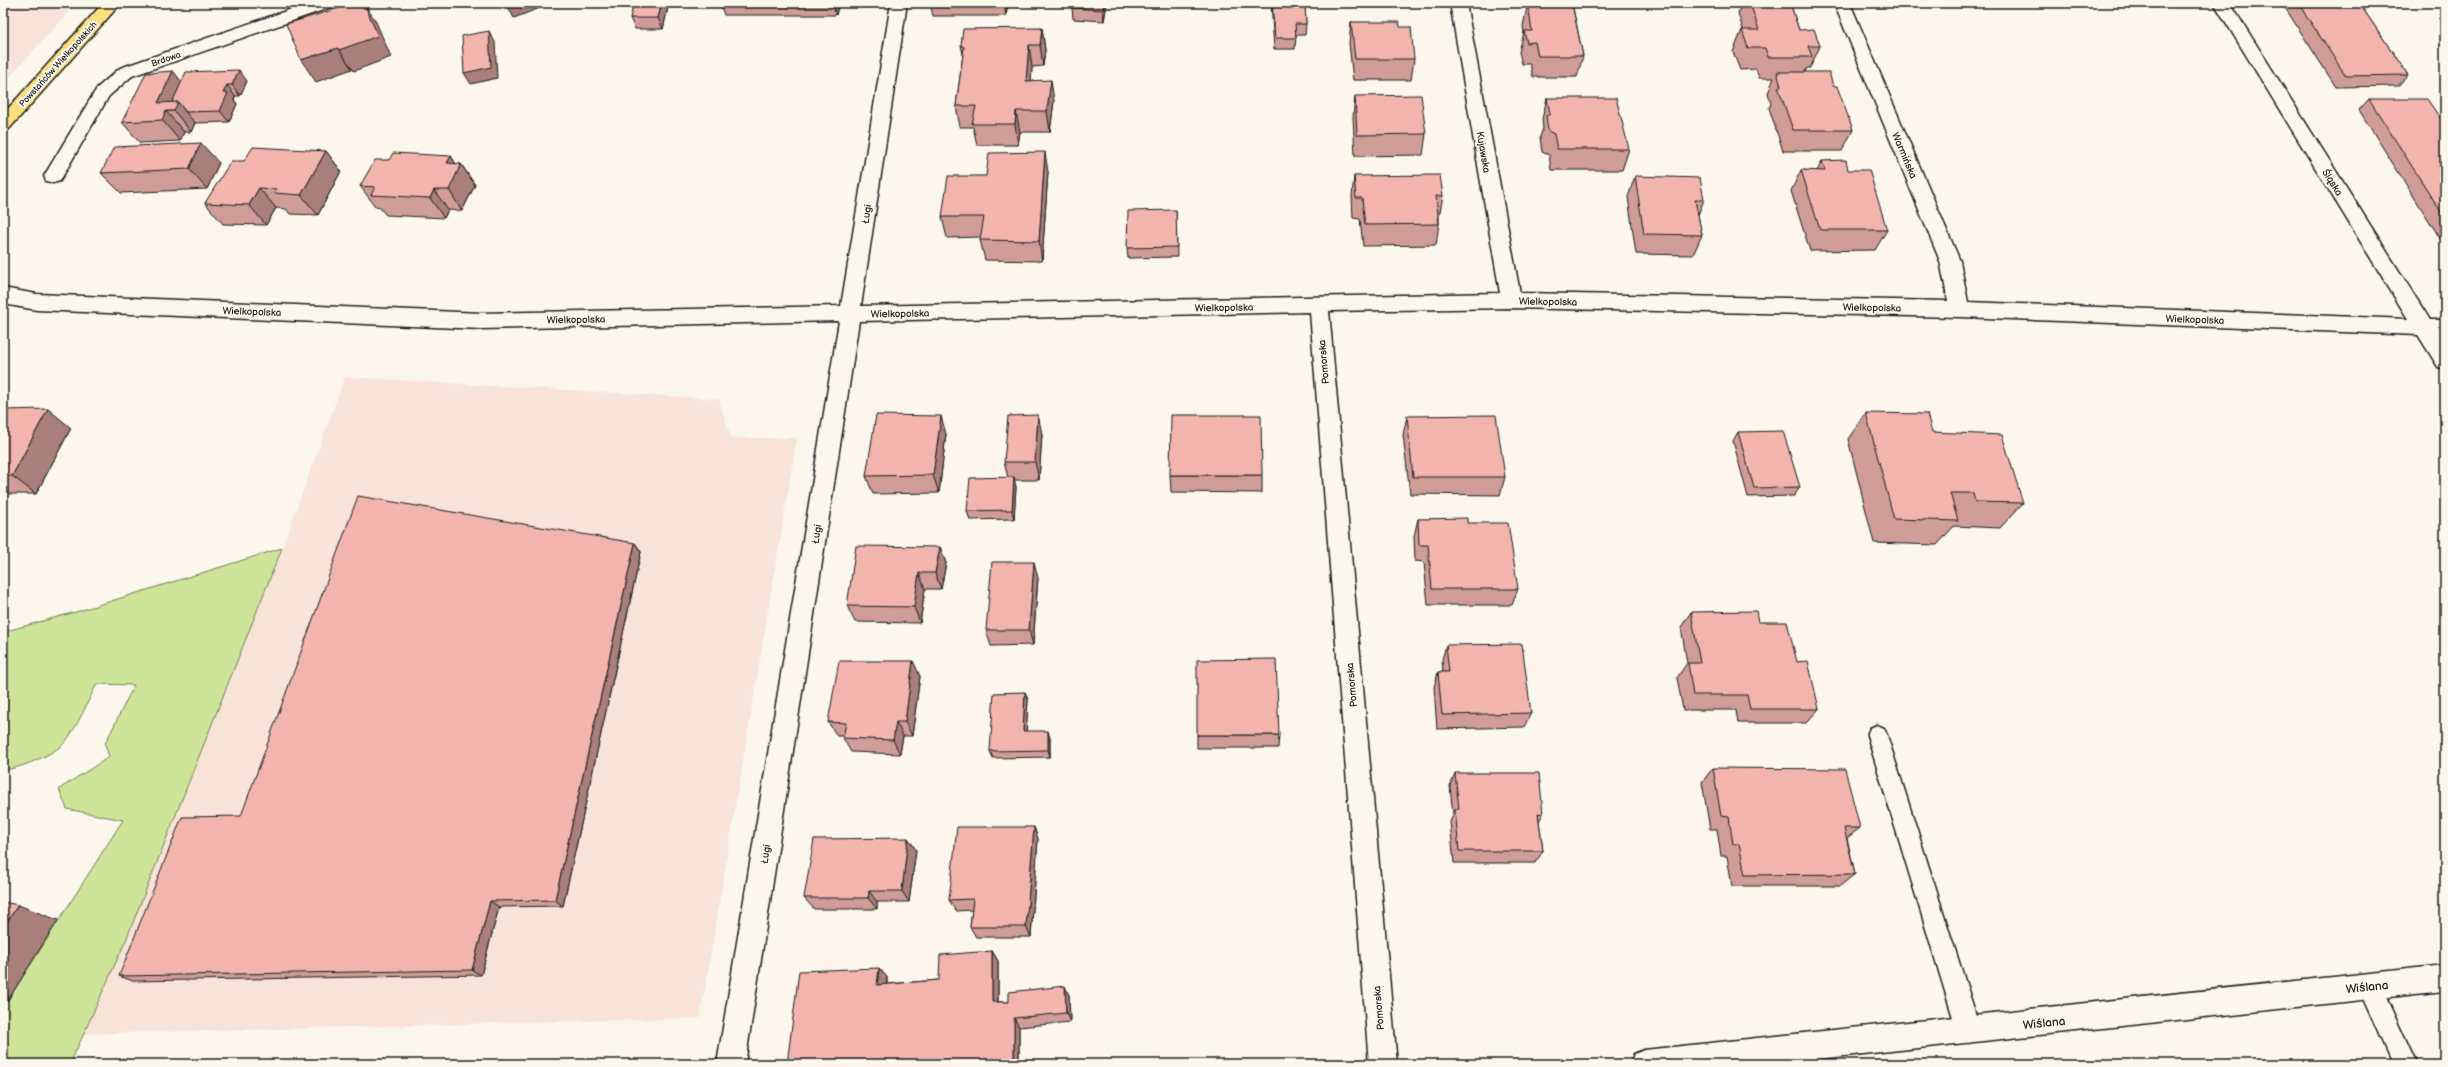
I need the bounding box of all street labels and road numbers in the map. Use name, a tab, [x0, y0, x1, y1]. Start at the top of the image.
street label: Powstańców Wielkopolskich	[17, 19, 100, 109]
street label: Brdowa	[150, 49, 182, 70]
street label: Kujawska	[1473, 130, 1493, 174]
street label: Warmińska	[1889, 130, 1919, 181]
street label: Śląska	[2319, 167, 2345, 198]
street label: Ługi	[860, 204, 874, 225]
street label: Wielkopolska	[1519, 295, 1578, 309]
street label: Wielkopolska	[1195, 301, 1254, 315]
street label: Wielkopolska	[1843, 301, 1902, 315]
street label: Wielkopolska	[222, 305, 282, 319]
street label: Wielkopolska	[871, 307, 930, 321]
street label: Wielkopolska	[547, 313, 606, 327]
street label: Wielkopolska	[2165, 313, 2225, 327]
street label: Pomorska	[1316, 339, 1332, 385]
street label: Ługi	[810, 524, 824, 545]
street label: Pomorska	[1344, 662, 1360, 708]
street label: Ługi	[759, 844, 773, 865]
street label: Wiślana	[2345, 978, 2389, 997]
street label: Pomorska	[1371, 985, 1387, 1031]
street label: Wiślana	[2022, 1014, 2066, 1033]

